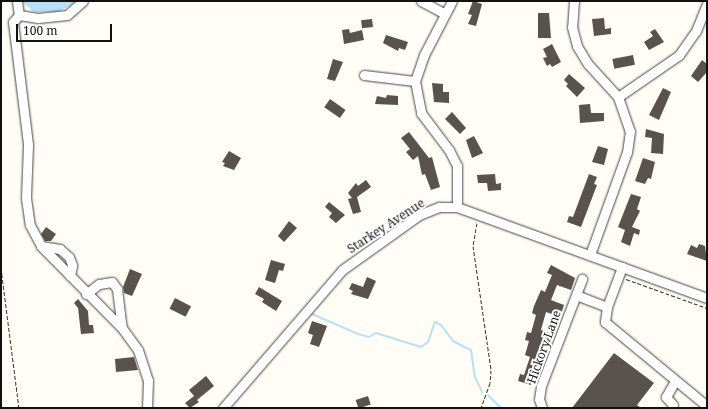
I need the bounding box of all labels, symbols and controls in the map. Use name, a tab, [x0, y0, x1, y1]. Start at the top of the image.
scale bar	[18, 16, 114, 42]
text: 100 m	[23, 22, 58, 39]
street label: Starkey Avenue	[345, 196, 427, 256]
street label: Hickory Lane	[524, 308, 564, 386]

